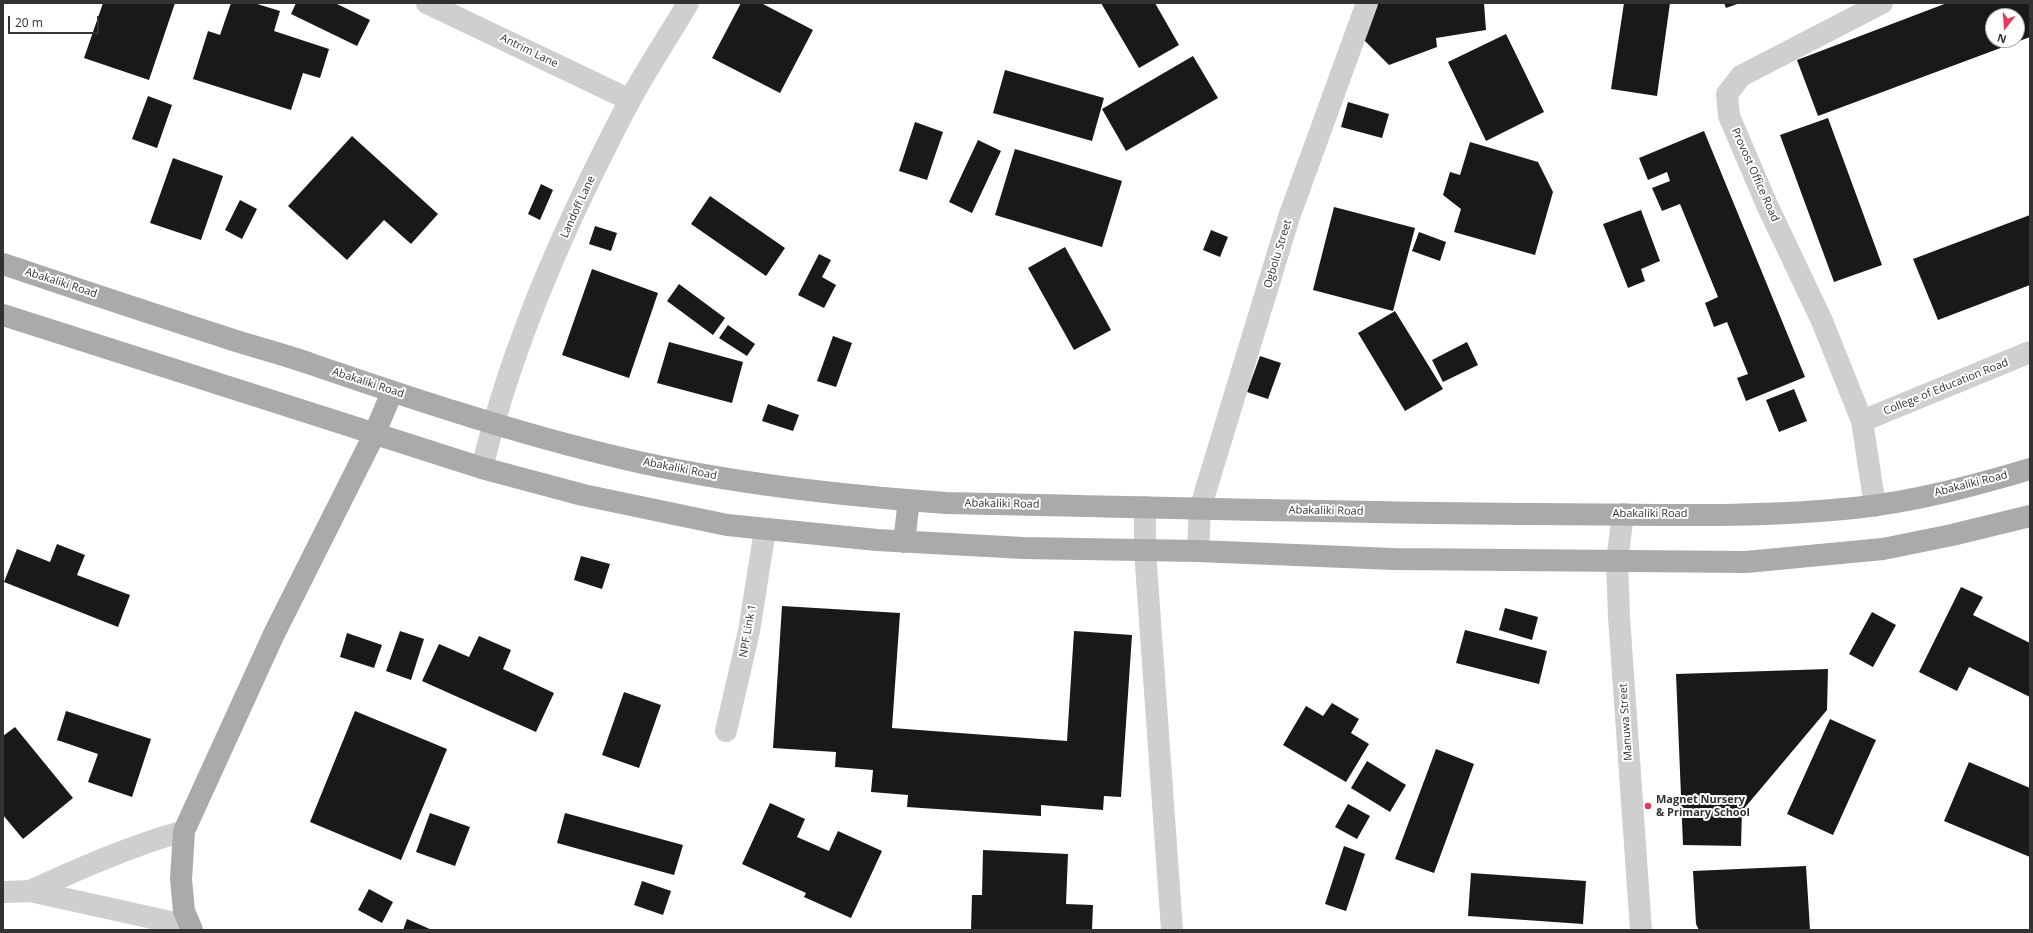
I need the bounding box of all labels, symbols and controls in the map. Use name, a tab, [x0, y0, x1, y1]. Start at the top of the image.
scale bar	[10, 8, 101, 34]
north arrow	[1985, 8, 2025, 48]
text: 20 m	[15, 14, 43, 31]
street label: Antrim Lane	[498, 31, 560, 71]
text: N	[1995, 31, 2008, 47]
street label: Provost Office Road	[1728, 126, 1782, 224]
street label: Landoff Lane	[558, 174, 598, 240]
street label: Ogbolu Street	[1261, 218, 1295, 290]
street label: Abakaliki Road	[23, 265, 99, 301]
street label: College of Education Road	[1882, 356, 2010, 418]
street label: Abakaliki Road	[330, 365, 406, 401]
street label: Abakaliki Road	[642, 455, 718, 483]
street label: Abakaliki Road	[1933, 469, 2009, 499]
street label: Abakaliki Road	[964, 497, 1040, 511]
street label: Abakaliki Road	[1288, 504, 1364, 518]
street label: Abakaliki Road	[1613, 507, 1687, 521]
street label: NPF Link 1	[737, 603, 759, 659]
street label: Manuwa Street	[1617, 683, 1635, 761]
place label: Magnet Nursery & Primary School	[1656, 793, 1750, 819]
marker: Magnet Nursery & Primary School	[1643, 801, 1653, 811]

